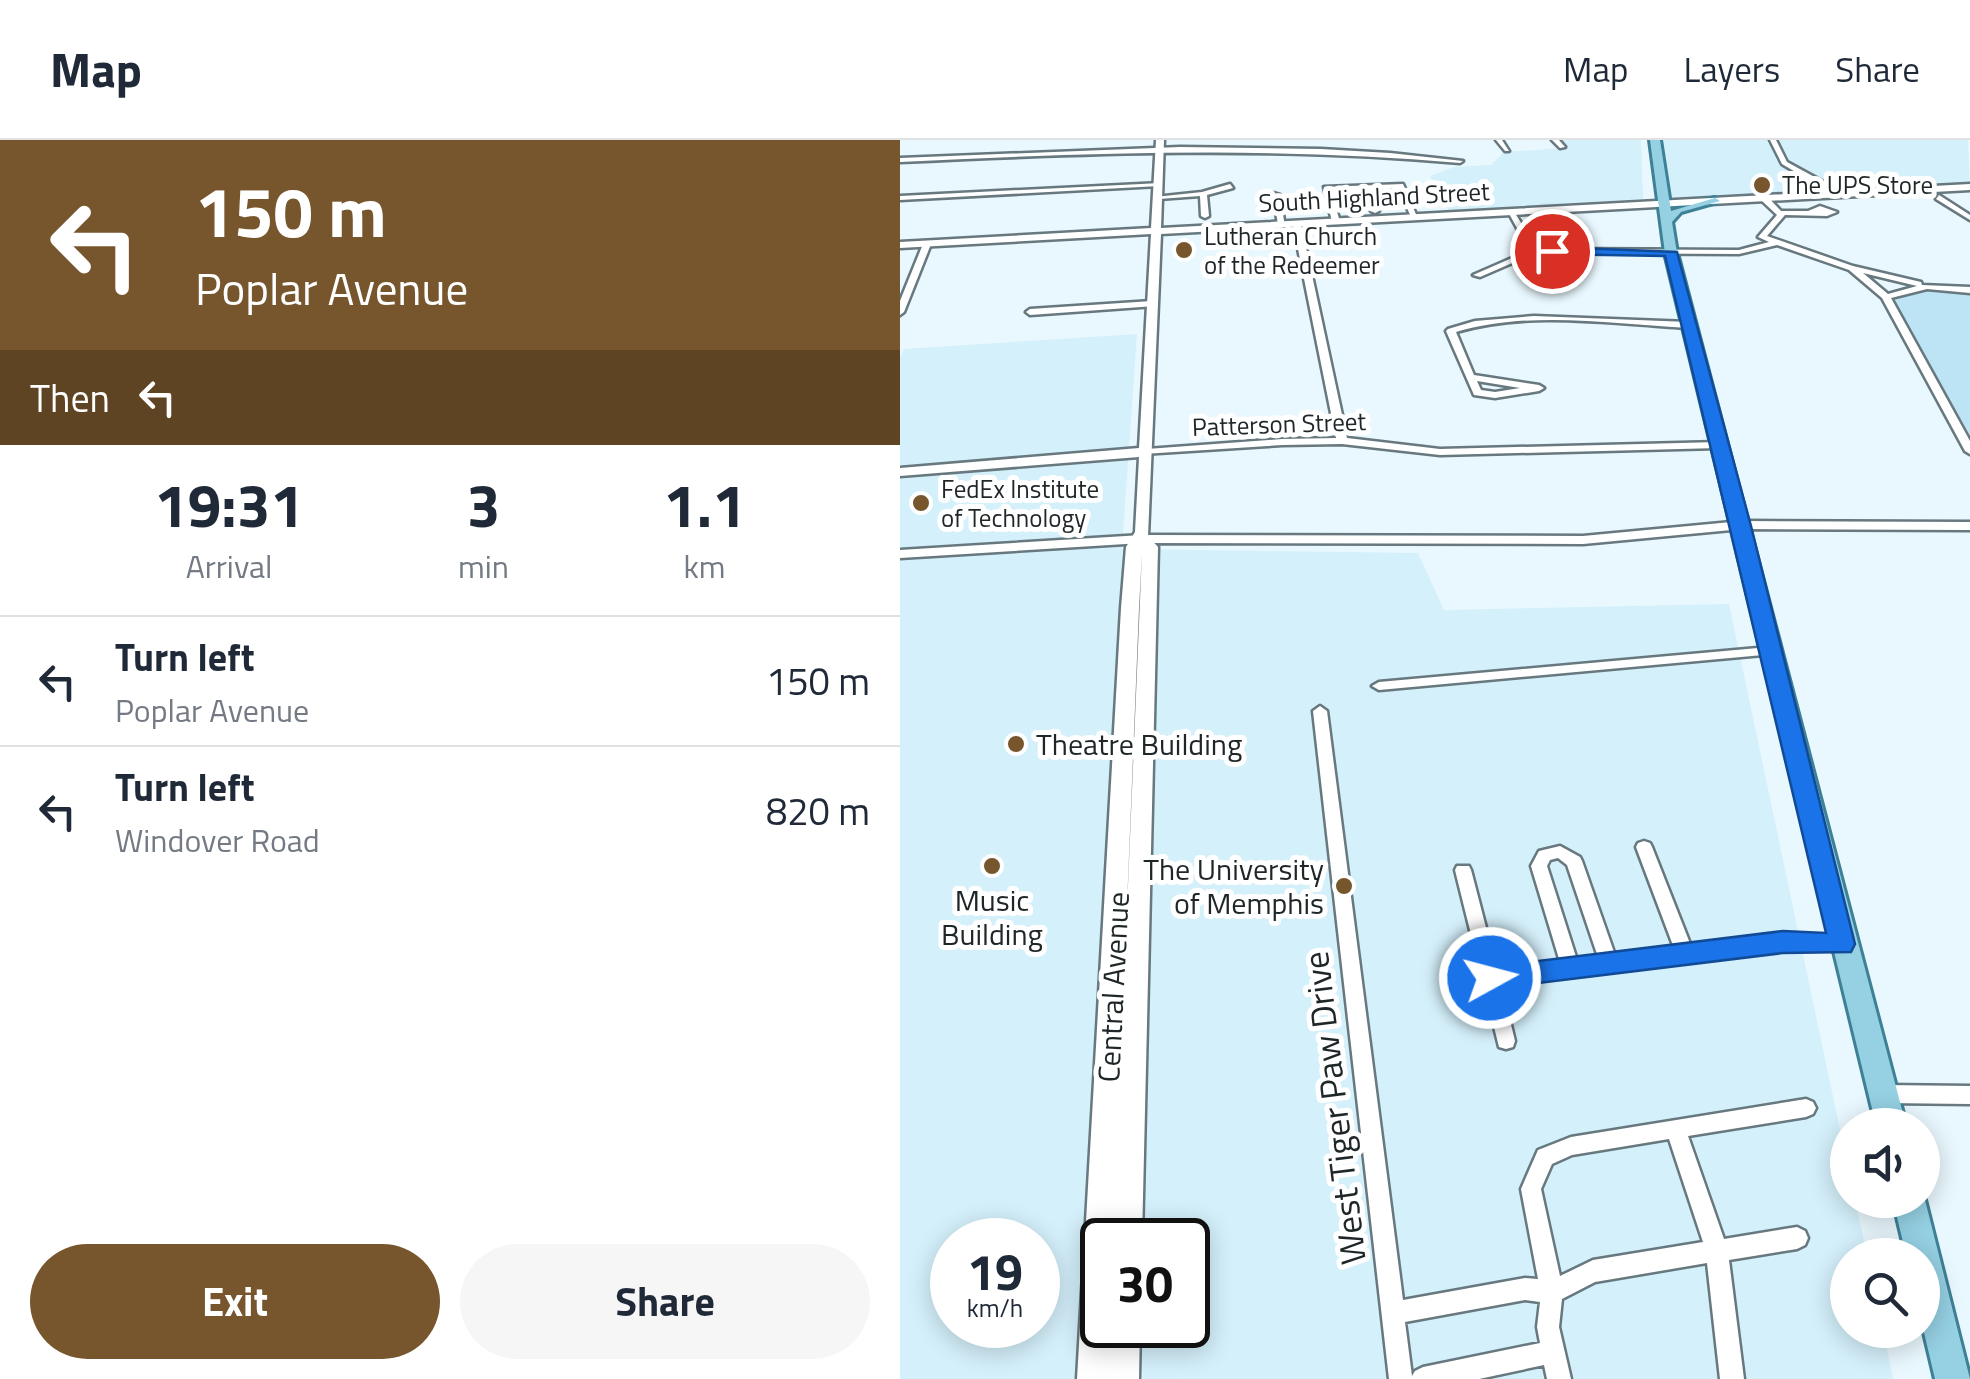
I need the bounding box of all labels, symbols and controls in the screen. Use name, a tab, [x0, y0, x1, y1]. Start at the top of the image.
text: Map	[50, 33, 142, 106]
text: Map	[1563, 42, 1628, 96]
text: Layers	[1683, 42, 1780, 96]
text: Share	[1835, 42, 1920, 96]
text: 150 m	[195, 158, 387, 264]
place label: The UPS Store	[1782, 166, 1933, 204]
street label: South Highland Street	[1258, 172, 1491, 222]
marker: The UPS Store	[1751, 174, 1773, 196]
icon: left	[30, 180, 160, 310]
pin	[1510, 209, 1595, 294]
place label: Lutheran Church of the Redeemer	[1204, 217, 1380, 284]
icon: arrive	[1525, 224, 1580, 279]
marker: Lutheran Church of the Redeemer	[1173, 239, 1195, 261]
text: Poplar Avenue	[195, 254, 468, 322]
text: Then	[30, 369, 110, 427]
icon: left	[130, 370, 185, 425]
street label: Patterson Street	[1191, 402, 1367, 446]
text: 19:31	[154, 459, 304, 550]
text: 3	[467, 459, 500, 550]
text: 1.1	[663, 459, 746, 550]
place label: FedEx Institute of Technology	[941, 470, 1099, 537]
marker: FedEx Institute of Technology	[910, 492, 932, 514]
text: Arrival	[186, 542, 272, 590]
text: min	[458, 542, 509, 590]
text: km	[683, 542, 726, 590]
text: Turn left	[115, 628, 255, 686]
text: 150 m	[766, 652, 870, 710]
icon: left	[30, 654, 85, 709]
text: Poplar Avenue	[115, 686, 309, 734]
place label: Theatre Building	[1036, 721, 1242, 767]
marker: Theatre Building	[1005, 733, 1027, 755]
text: Turn left	[115, 758, 255, 816]
text: 820 m	[766, 782, 870, 840]
icon: left	[30, 784, 85, 839]
text: Windover Road	[115, 816, 320, 864]
place label: The University of Memphis	[1143, 846, 1324, 926]
marker: Music Building	[981, 855, 1003, 877]
marker: The University of Memphis	[1333, 875, 1355, 897]
place label: Music Building	[941, 877, 1043, 957]
street label: Central Avenue	[1085, 891, 1141, 1083]
position arrow	[1438, 926, 1542, 1030]
street label: West Tiger Paw Drive	[1288, 948, 1380, 1268]
map controls	[1830, 1108, 1940, 1348]
button: sound	[1830, 1108, 1940, 1218]
speed limit sign: 30	[1080, 1218, 1210, 1348]
text: 19	[967, 1233, 1023, 1309]
button: search	[1830, 1238, 1940, 1348]
button: Exit	[30, 1244, 440, 1359]
button: Share	[460, 1244, 870, 1359]
text: km/h	[967, 1289, 1023, 1327]

